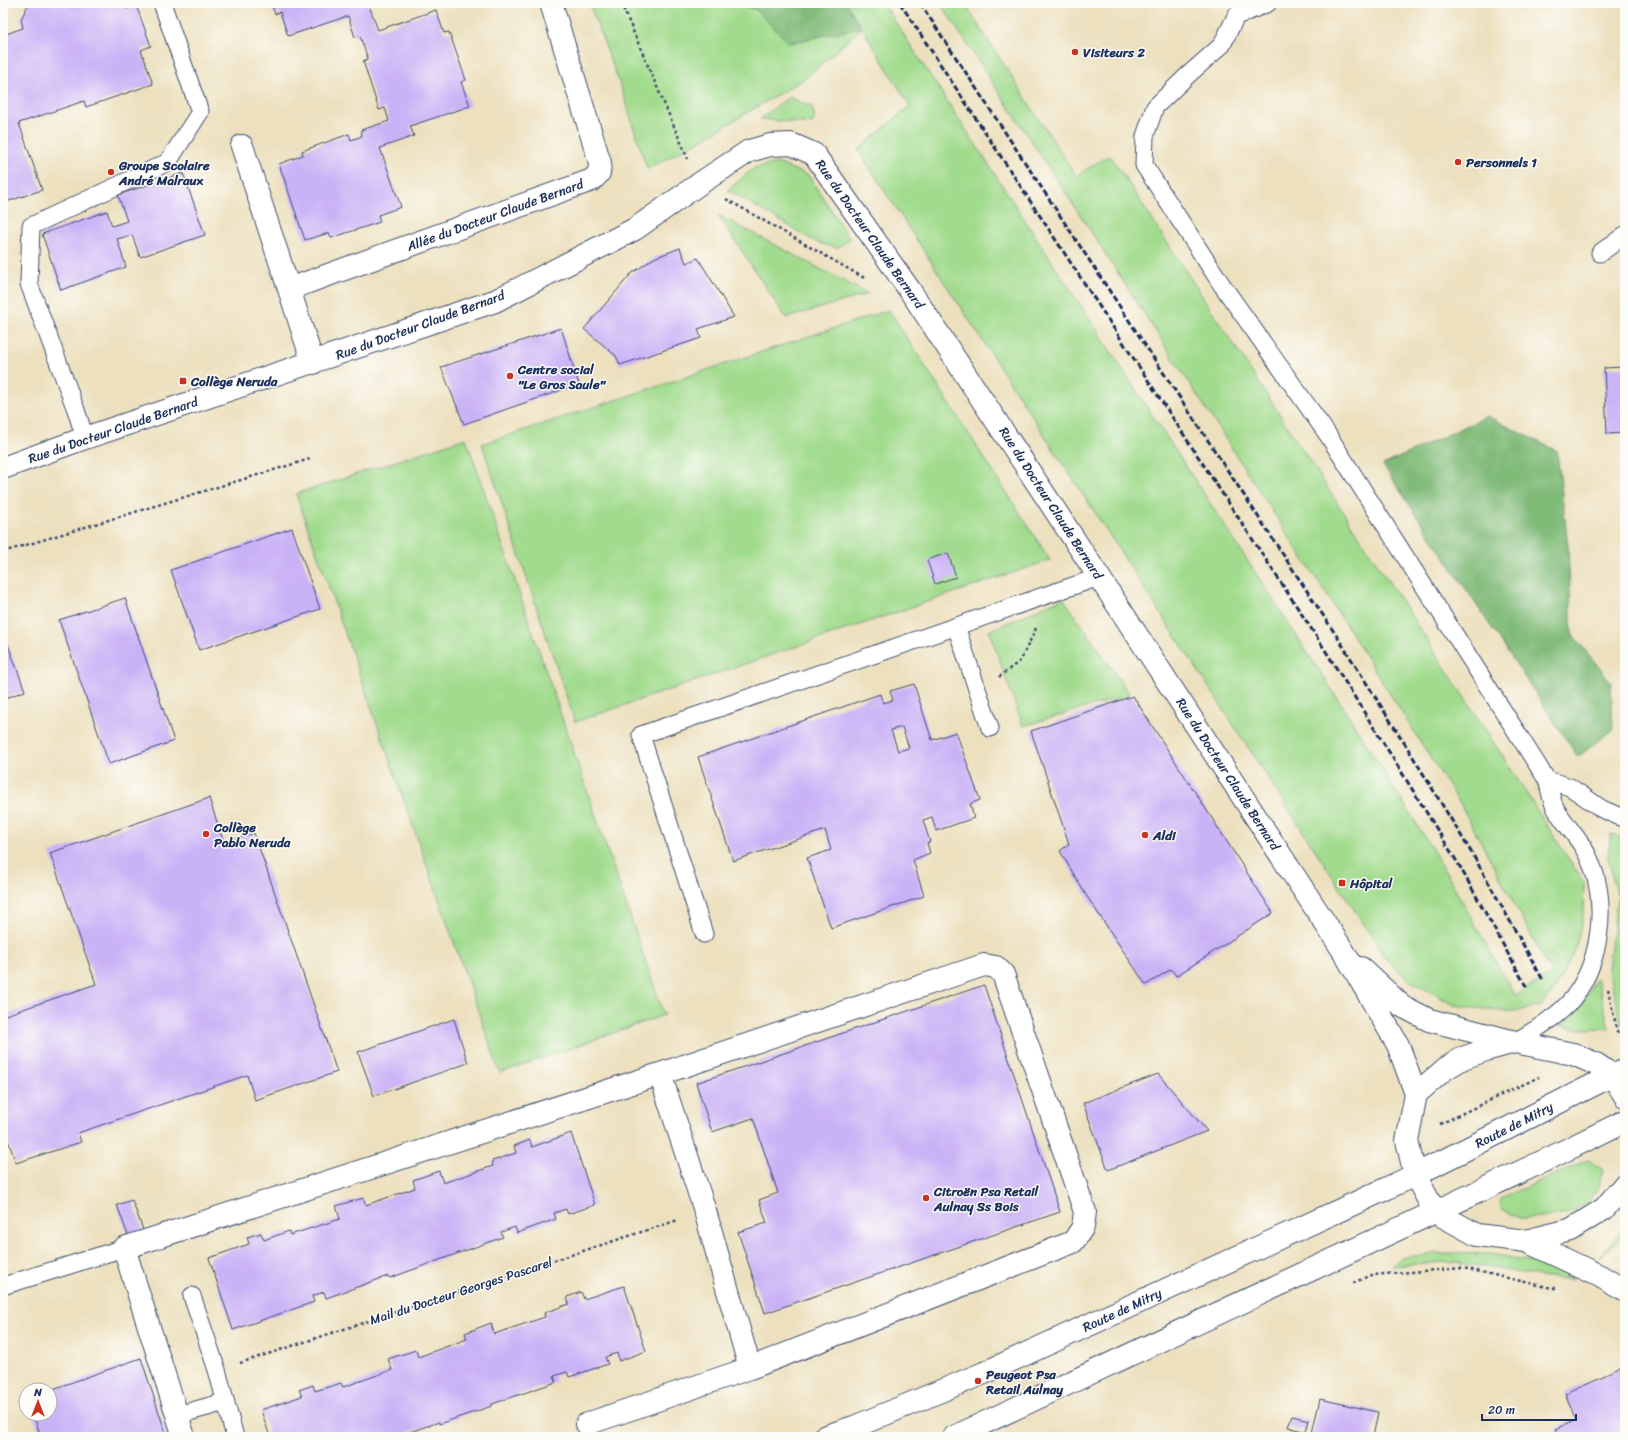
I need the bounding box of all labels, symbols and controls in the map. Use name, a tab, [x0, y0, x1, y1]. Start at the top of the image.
place label: Visiteurs 2	[1083, 41, 1145, 64]
marker: Visiteurs 2	[1070, 47, 1080, 57]
place label: Personnels 1	[1466, 151, 1537, 174]
place label: Groupe Scolaire André Malraux	[118, 154, 210, 192]
street label: Rue du Docteur Claude Bernard	[809, 154, 931, 315]
marker: Personnels 1	[1453, 157, 1463, 167]
marker: Groupe Scolaire André Malraux	[106, 167, 116, 177]
street label: Allée du Docteur Claude Bernard	[403, 172, 588, 258]
street label: Rue du Docteur Claude Bernard	[332, 283, 509, 366]
place label: Centre social "Le Gros Saule"	[517, 358, 607, 396]
place label: Collège Neruda	[190, 370, 278, 393]
marker: Centre social "Le Gros Saule"	[505, 371, 515, 381]
marker: Collège Neruda	[178, 376, 188, 386]
street label: Rue du Docteur Claude Bernard	[25, 390, 202, 470]
street label: Rue du Docteur Claude Bernard	[993, 422, 1110, 585]
street label: Rue du Docteur Claude Bernard	[1170, 693, 1287, 856]
place label: Collège Pablo Neruda	[213, 816, 291, 854]
place label: Aldi	[1152, 824, 1177, 847]
marker: Collège Pablo Neruda	[201, 829, 211, 839]
marker: Aldi	[1140, 830, 1150, 840]
place label: Hôpital	[1349, 872, 1393, 895]
marker: Hôpital	[1337, 878, 1347, 888]
street label: Route de Mitry	[1471, 1095, 1557, 1155]
place label: Citroën Psa Retail Aulnay Ss Bois	[933, 1180, 1040, 1218]
marker: Citroën Psa Retail Aulnay Ss Bois	[921, 1193, 931, 1203]
street label: Mail du Docteur Georges Pascarel	[367, 1250, 556, 1331]
street label: Route de Mitry	[1079, 1281, 1166, 1338]
place label: Peugeot Psa Retail Aulnay	[985, 1363, 1064, 1401]
marker: Peugeot Psa Retail Aulnay	[973, 1376, 983, 1386]
north arrow	[18, 1382, 58, 1422]
text: N	[33, 1383, 42, 1402]
scale bar	[1482, 1396, 1576, 1422]
text: 20 m	[1488, 1399, 1515, 1421]

